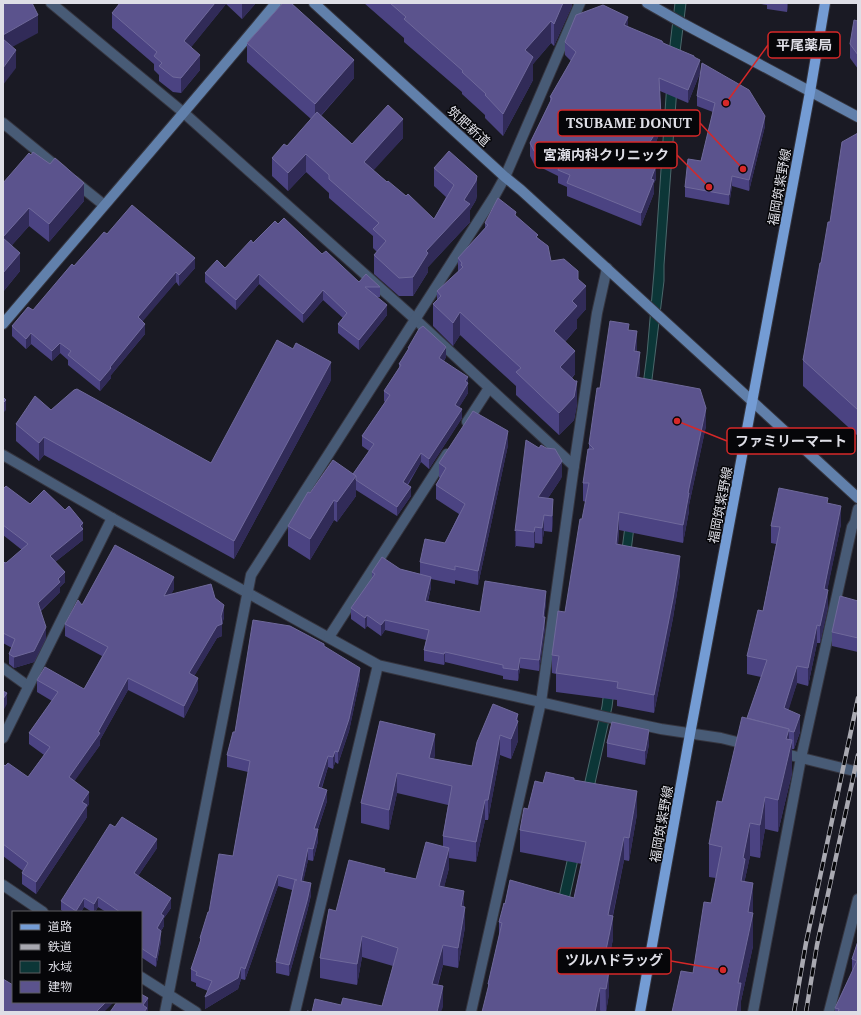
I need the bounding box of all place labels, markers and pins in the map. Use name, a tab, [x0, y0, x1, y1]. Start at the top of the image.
callout: 平尾薬局	[768, 32, 840, 58]
callout: TSUBAME DONUT	[558, 110, 700, 136]
callout: 宮瀬内科クリニック	[535, 142, 677, 168]
callout: ファミリーマート	[727, 428, 855, 454]
callout: ツルハドラッグ	[557, 948, 671, 974]

